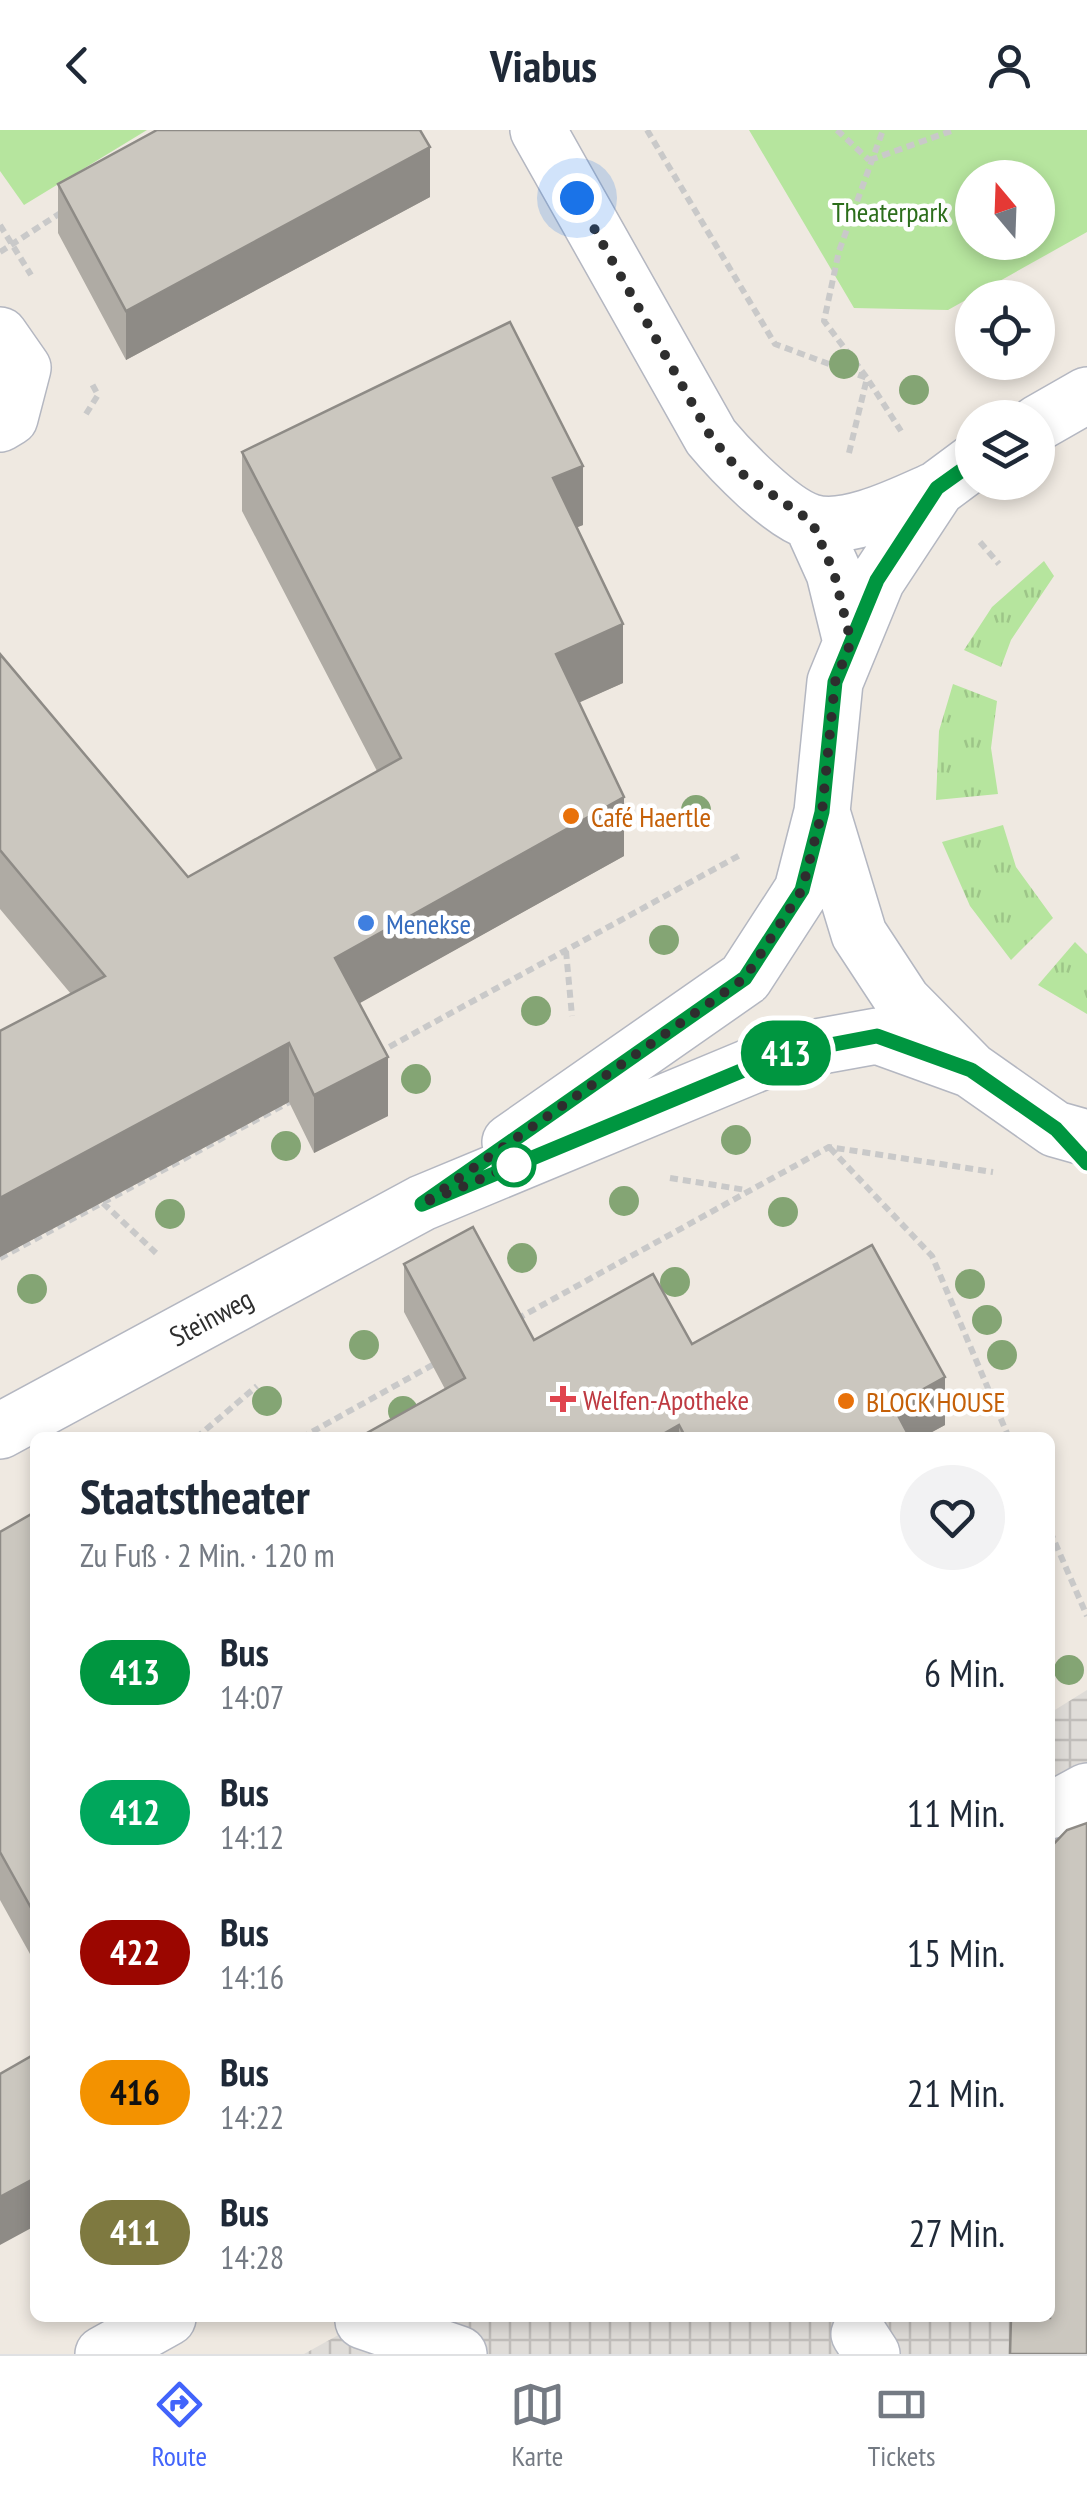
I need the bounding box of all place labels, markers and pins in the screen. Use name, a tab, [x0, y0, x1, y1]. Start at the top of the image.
place label: Café Haertle	[591, 798, 711, 835]
marker: Café Haertle	[560, 805, 582, 827]
place label: Menekse	[386, 905, 471, 942]
marker: Menekse	[355, 912, 377, 934]
unlabelled marker	[493, 1144, 535, 1186]
place label: Welfen-Apotheke	[583, 1381, 749, 1418]
place label: BLOCK HOUSE	[866, 1383, 1005, 1420]
marker: Welfen-Apotheke	[552, 1388, 574, 1410]
marker: BLOCK HOUSE	[835, 1390, 857, 1412]

